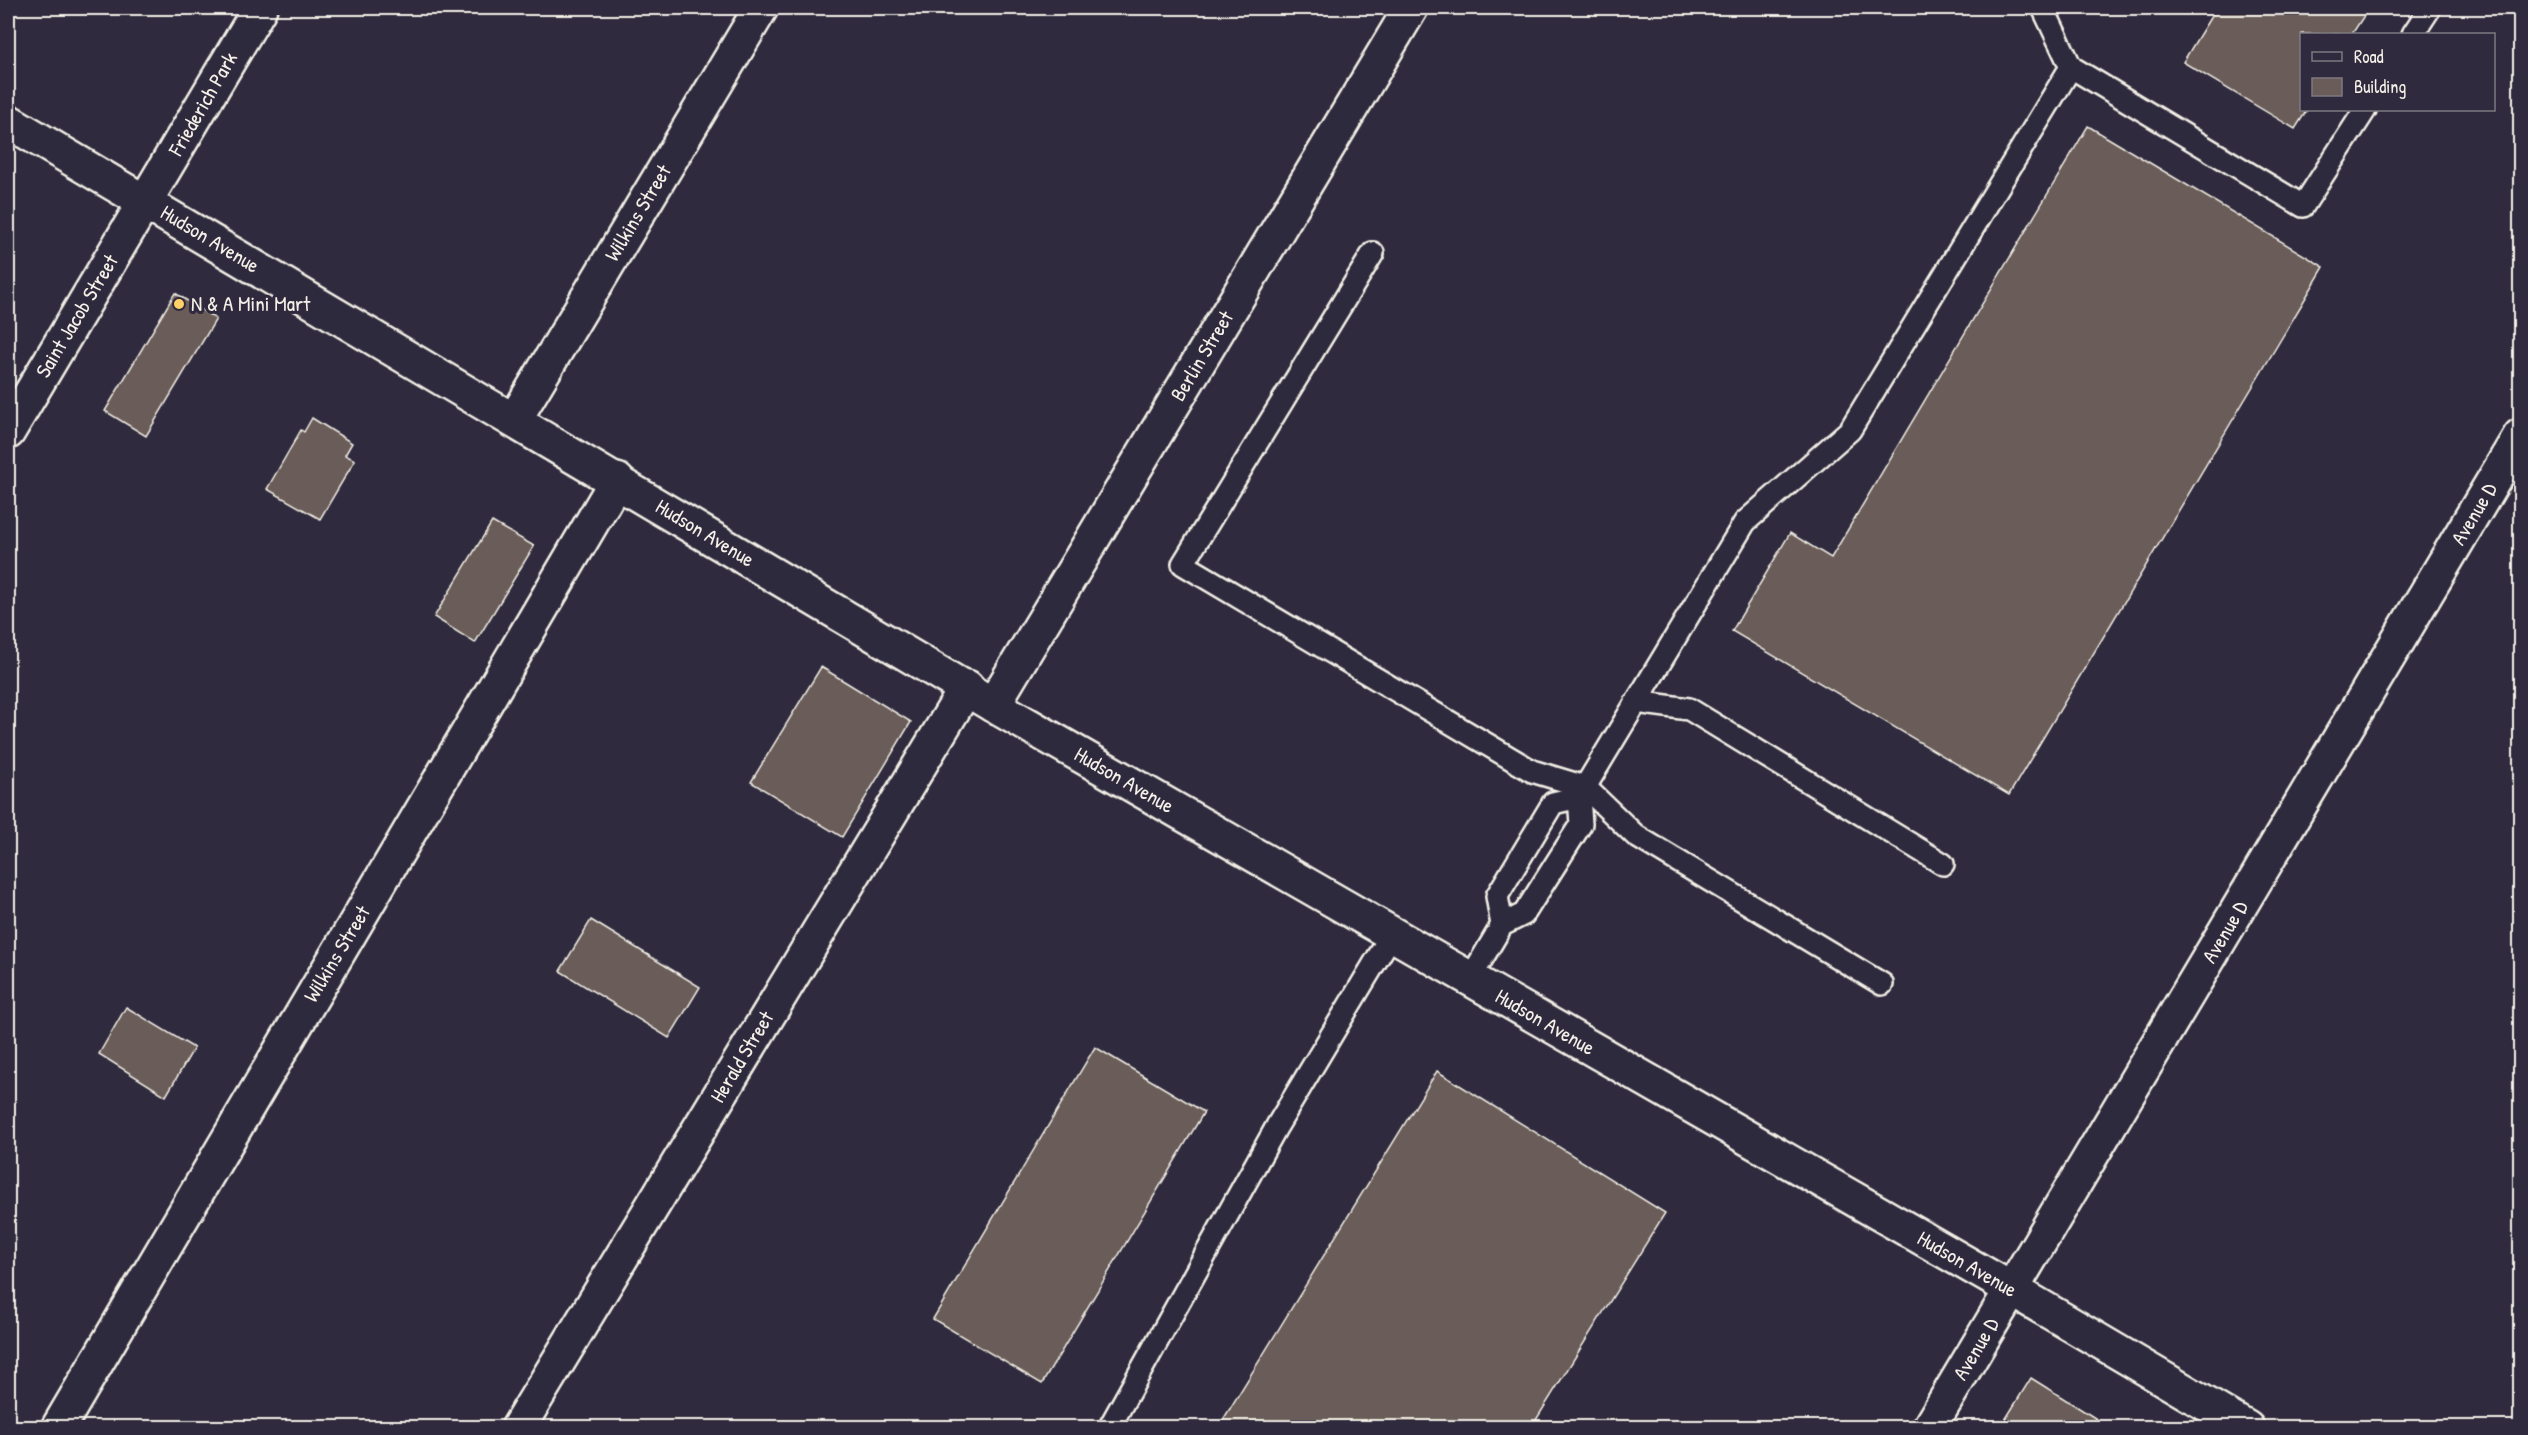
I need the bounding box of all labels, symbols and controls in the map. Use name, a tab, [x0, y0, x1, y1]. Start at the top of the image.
legend	[2300, 33, 2495, 111]
text: Road	[2354, 44, 2384, 69]
street label: Friederich Park	[161, 46, 244, 162]
text: Building	[2354, 74, 2406, 99]
street label: Wilkins Street	[597, 158, 678, 266]
street label: Hudson Avenue	[155, 198, 265, 279]
street label: Saint Jacob Street	[28, 248, 125, 383]
place label: N & A Mini Mart	[191, 289, 311, 318]
marker: N & A Mini Mart	[172, 297, 186, 311]
street label: Berlin Street	[1163, 304, 1240, 406]
street label: Avenue D	[2444, 477, 2504, 550]
street label: Hudson Avenue	[650, 492, 760, 573]
street label: Hudson Avenue	[1069, 739, 1179, 820]
street label: Avenue D	[2195, 895, 2255, 968]
street label: Wilkins Street	[296, 899, 377, 1007]
street label: Hudson Avenue	[1490, 981, 1600, 1062]
street label: Herald Street	[703, 1005, 781, 1108]
street label: Hudson Avenue	[1912, 1223, 2022, 1304]
street label: Avenue D	[1946, 1312, 2006, 1385]

